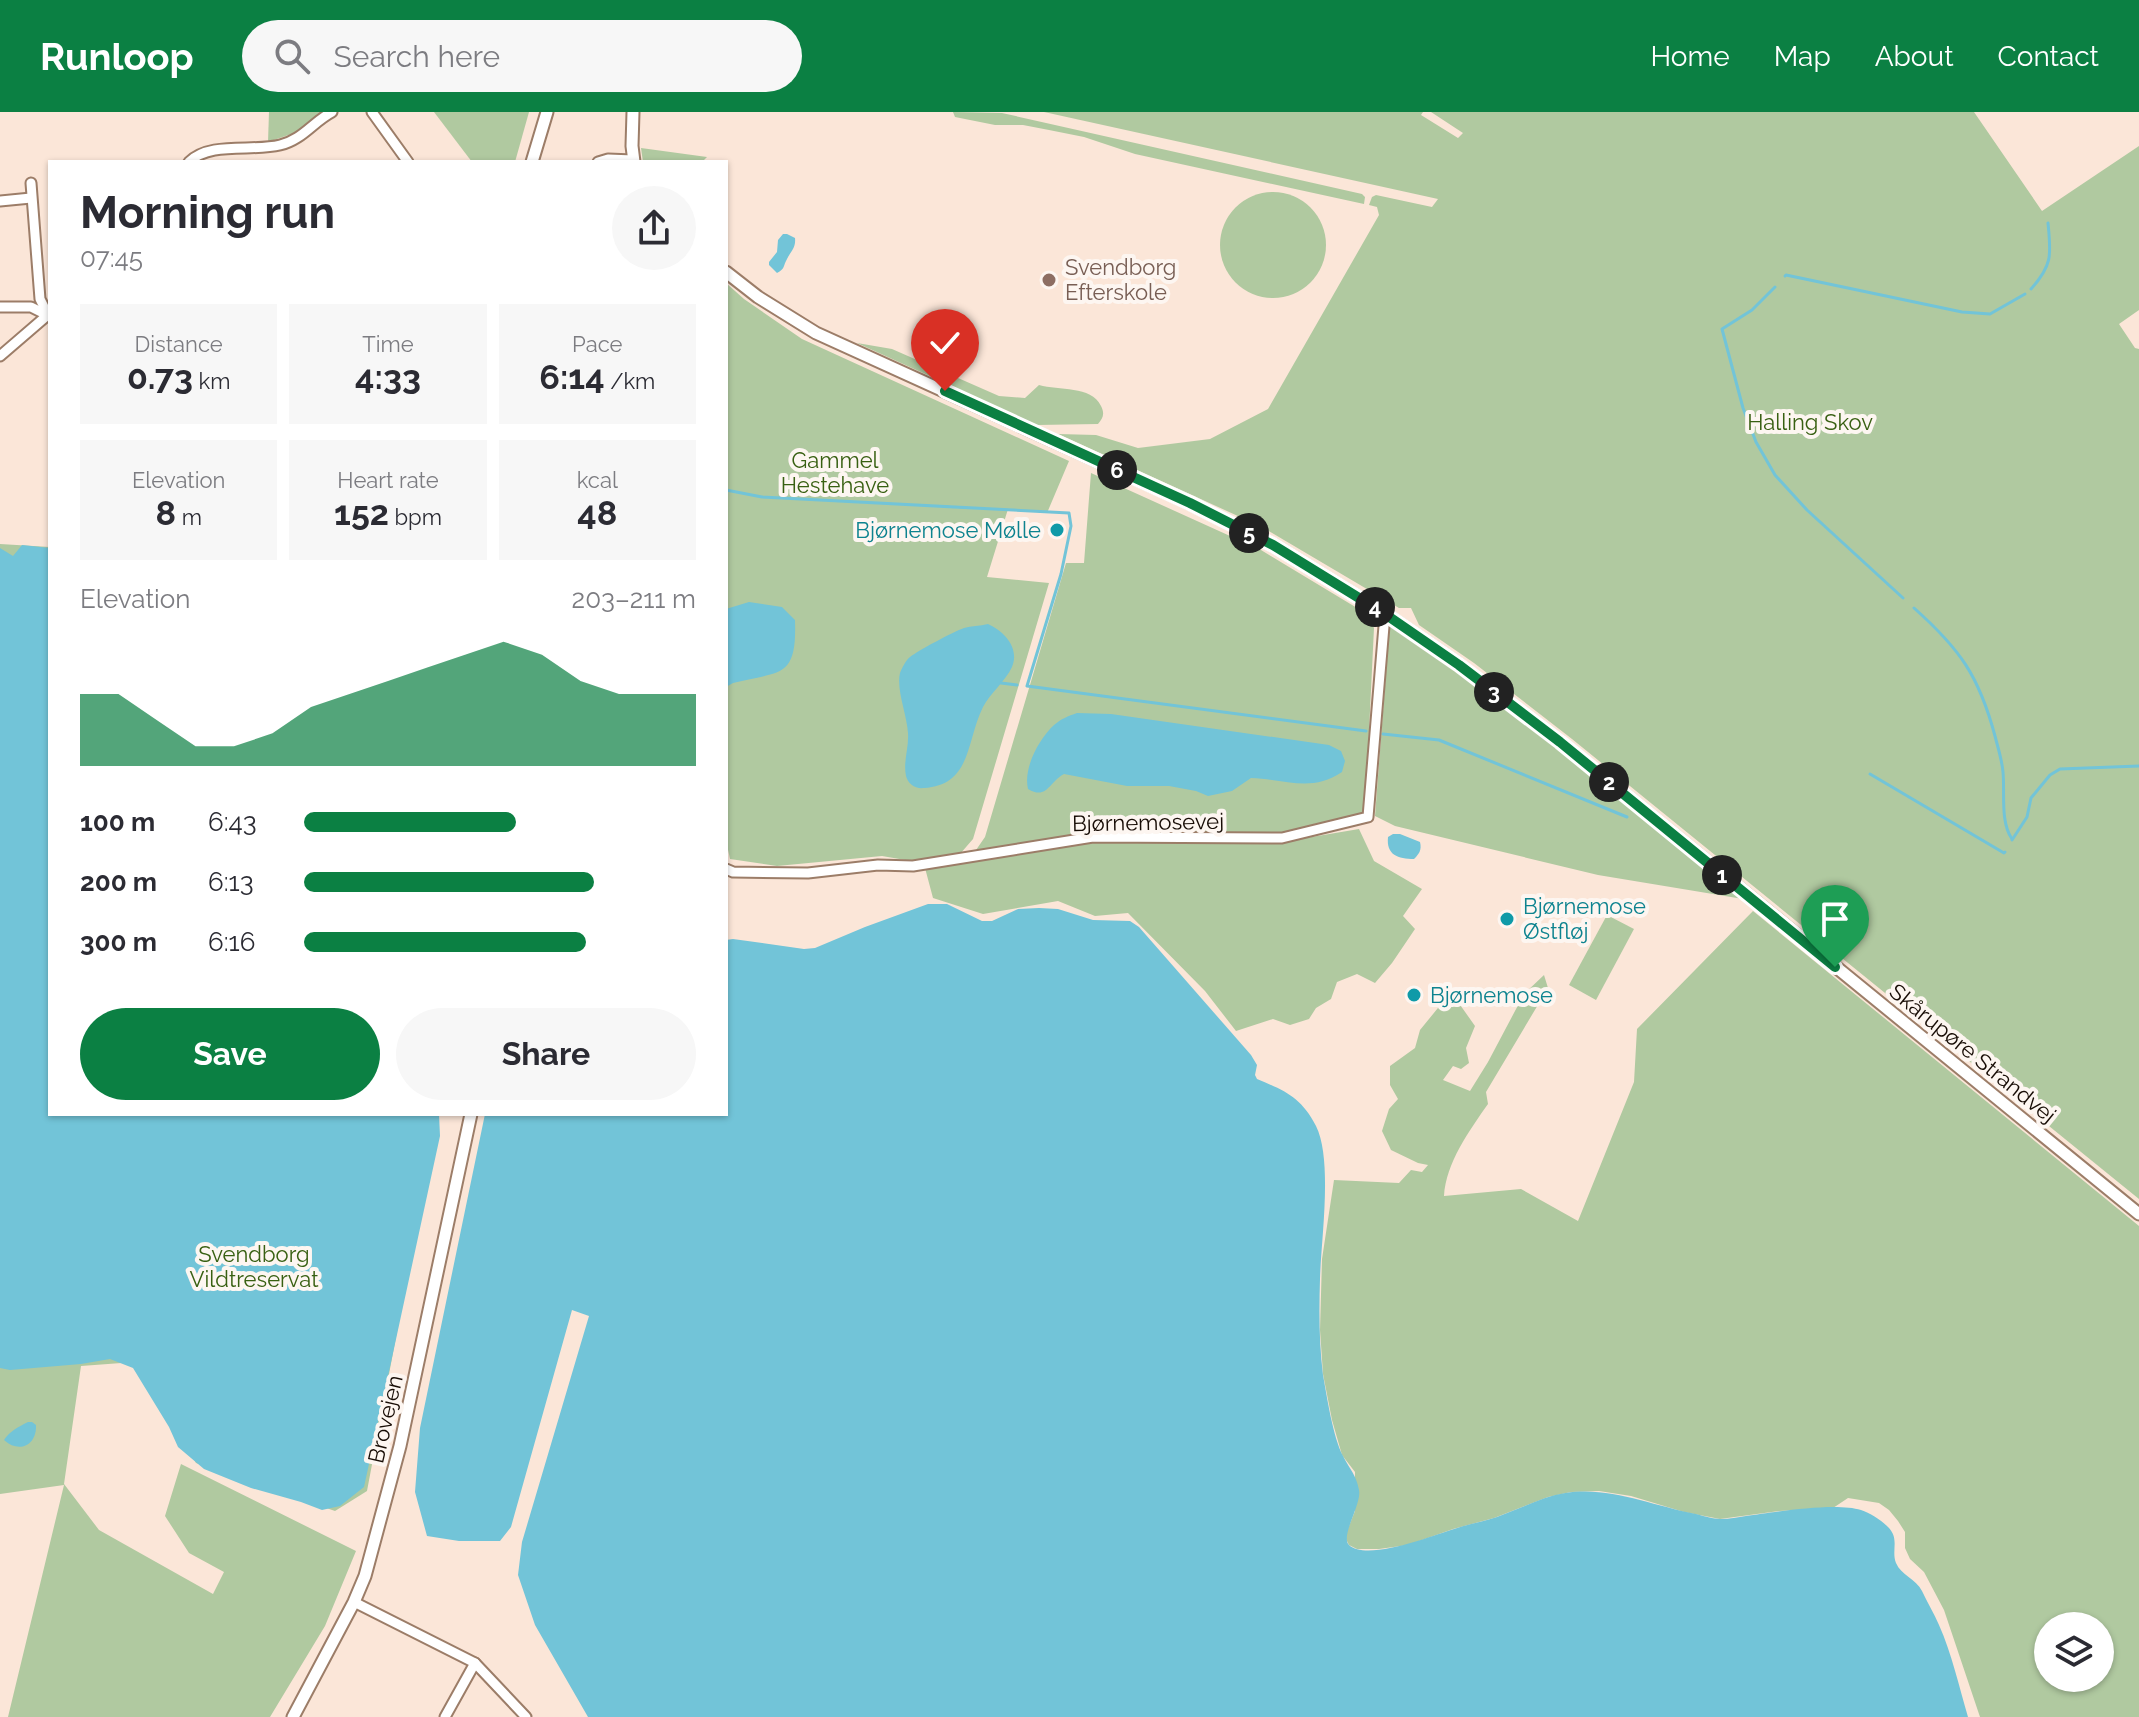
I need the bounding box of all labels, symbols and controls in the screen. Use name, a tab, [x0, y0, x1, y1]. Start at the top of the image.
search box	[242, 20, 802, 92]
text: Runloop	[40, 34, 194, 79]
icon: search	[270, 34, 314, 78]
text: Search here	[334, 39, 500, 74]
text: Home	[1650, 40, 1730, 73]
text: Map	[1774, 40, 1831, 73]
text: About	[1875, 40, 1954, 73]
text: Contact	[1998, 40, 2099, 73]
button: share	[612, 186, 696, 270]
text: Morning run	[80, 187, 335, 238]
text: 07:45	[80, 243, 143, 273]
place label: Svendborg Efterskole	[1065, 254, 1176, 305]
marker: Svendborg Efterskole	[1040, 271, 1058, 289]
pin	[911, 309, 979, 391]
icon: check	[923, 321, 967, 365]
text: Distance	[135, 331, 223, 357]
text: Time	[362, 331, 414, 357]
text: Pace	[572, 331, 623, 357]
text: 0.73	[127, 357, 193, 397]
text: 4:33	[355, 357, 421, 397]
text: 6:14	[539, 357, 605, 397]
text: km	[193, 368, 230, 394]
text: /km	[605, 368, 655, 394]
park label: Halling Skov	[1747, 409, 1873, 435]
park label: Gammel Hestehave	[781, 447, 889, 498]
pin: 6	[1097, 450, 1137, 490]
text: 6	[1110, 457, 1124, 483]
text: Elevation	[132, 467, 225, 493]
text: Heart rate	[337, 467, 439, 493]
text: kcal	[577, 467, 618, 493]
text: 8	[155, 493, 176, 533]
text: 152	[334, 493, 389, 533]
text: 48	[577, 493, 617, 533]
text: m	[176, 504, 202, 530]
text: bpm	[389, 504, 442, 530]
pin: 5	[1229, 513, 1269, 553]
place label: Bjørnemose Mølle	[855, 517, 1041, 543]
text: 5	[1243, 520, 1255, 546]
marker: Bjørnemose Mølle	[1048, 521, 1066, 539]
text: Elevation	[80, 584, 190, 614]
text: 203–211 m	[572, 584, 696, 614]
pin: 4	[1355, 587, 1395, 627]
text: 4	[1369, 594, 1381, 620]
pin: 3	[1474, 672, 1514, 712]
text: 3	[1488, 679, 1500, 705]
pin: 2	[1589, 762, 1629, 802]
text: 2	[1603, 769, 1615, 795]
text: 100 m	[80, 807, 155, 837]
text: 6:43	[208, 807, 257, 837]
street label: Bjørnemosevej	[1072, 808, 1224, 836]
pin: 1	[1702, 855, 1742, 895]
text: 1	[1717, 862, 1727, 888]
text: 200 m	[80, 867, 157, 897]
text: 6:13	[208, 867, 254, 897]
pin	[1801, 885, 1869, 967]
place label: Bjørnemose Østfløj	[1523, 893, 1646, 944]
icon: arrive	[1813, 897, 1857, 941]
marker: Bjørnemose Østfløj	[1498, 910, 1516, 928]
text: 300 m	[80, 927, 157, 957]
text: 6:16	[208, 927, 255, 957]
street label: Skårupøre Strandvej	[1885, 978, 2061, 1128]
place label: Bjørnemose	[1430, 982, 1553, 1008]
marker: Bjørnemose	[1405, 986, 1423, 1004]
button: Save	[80, 1008, 380, 1100]
button: Share	[396, 1008, 696, 1100]
park label: Svendborg Vildtreservat	[189, 1241, 319, 1292]
street label: Brovejen	[362, 1372, 408, 1466]
map controls	[2034, 1612, 2114, 1692]
button: layers	[2034, 1612, 2114, 1692]

